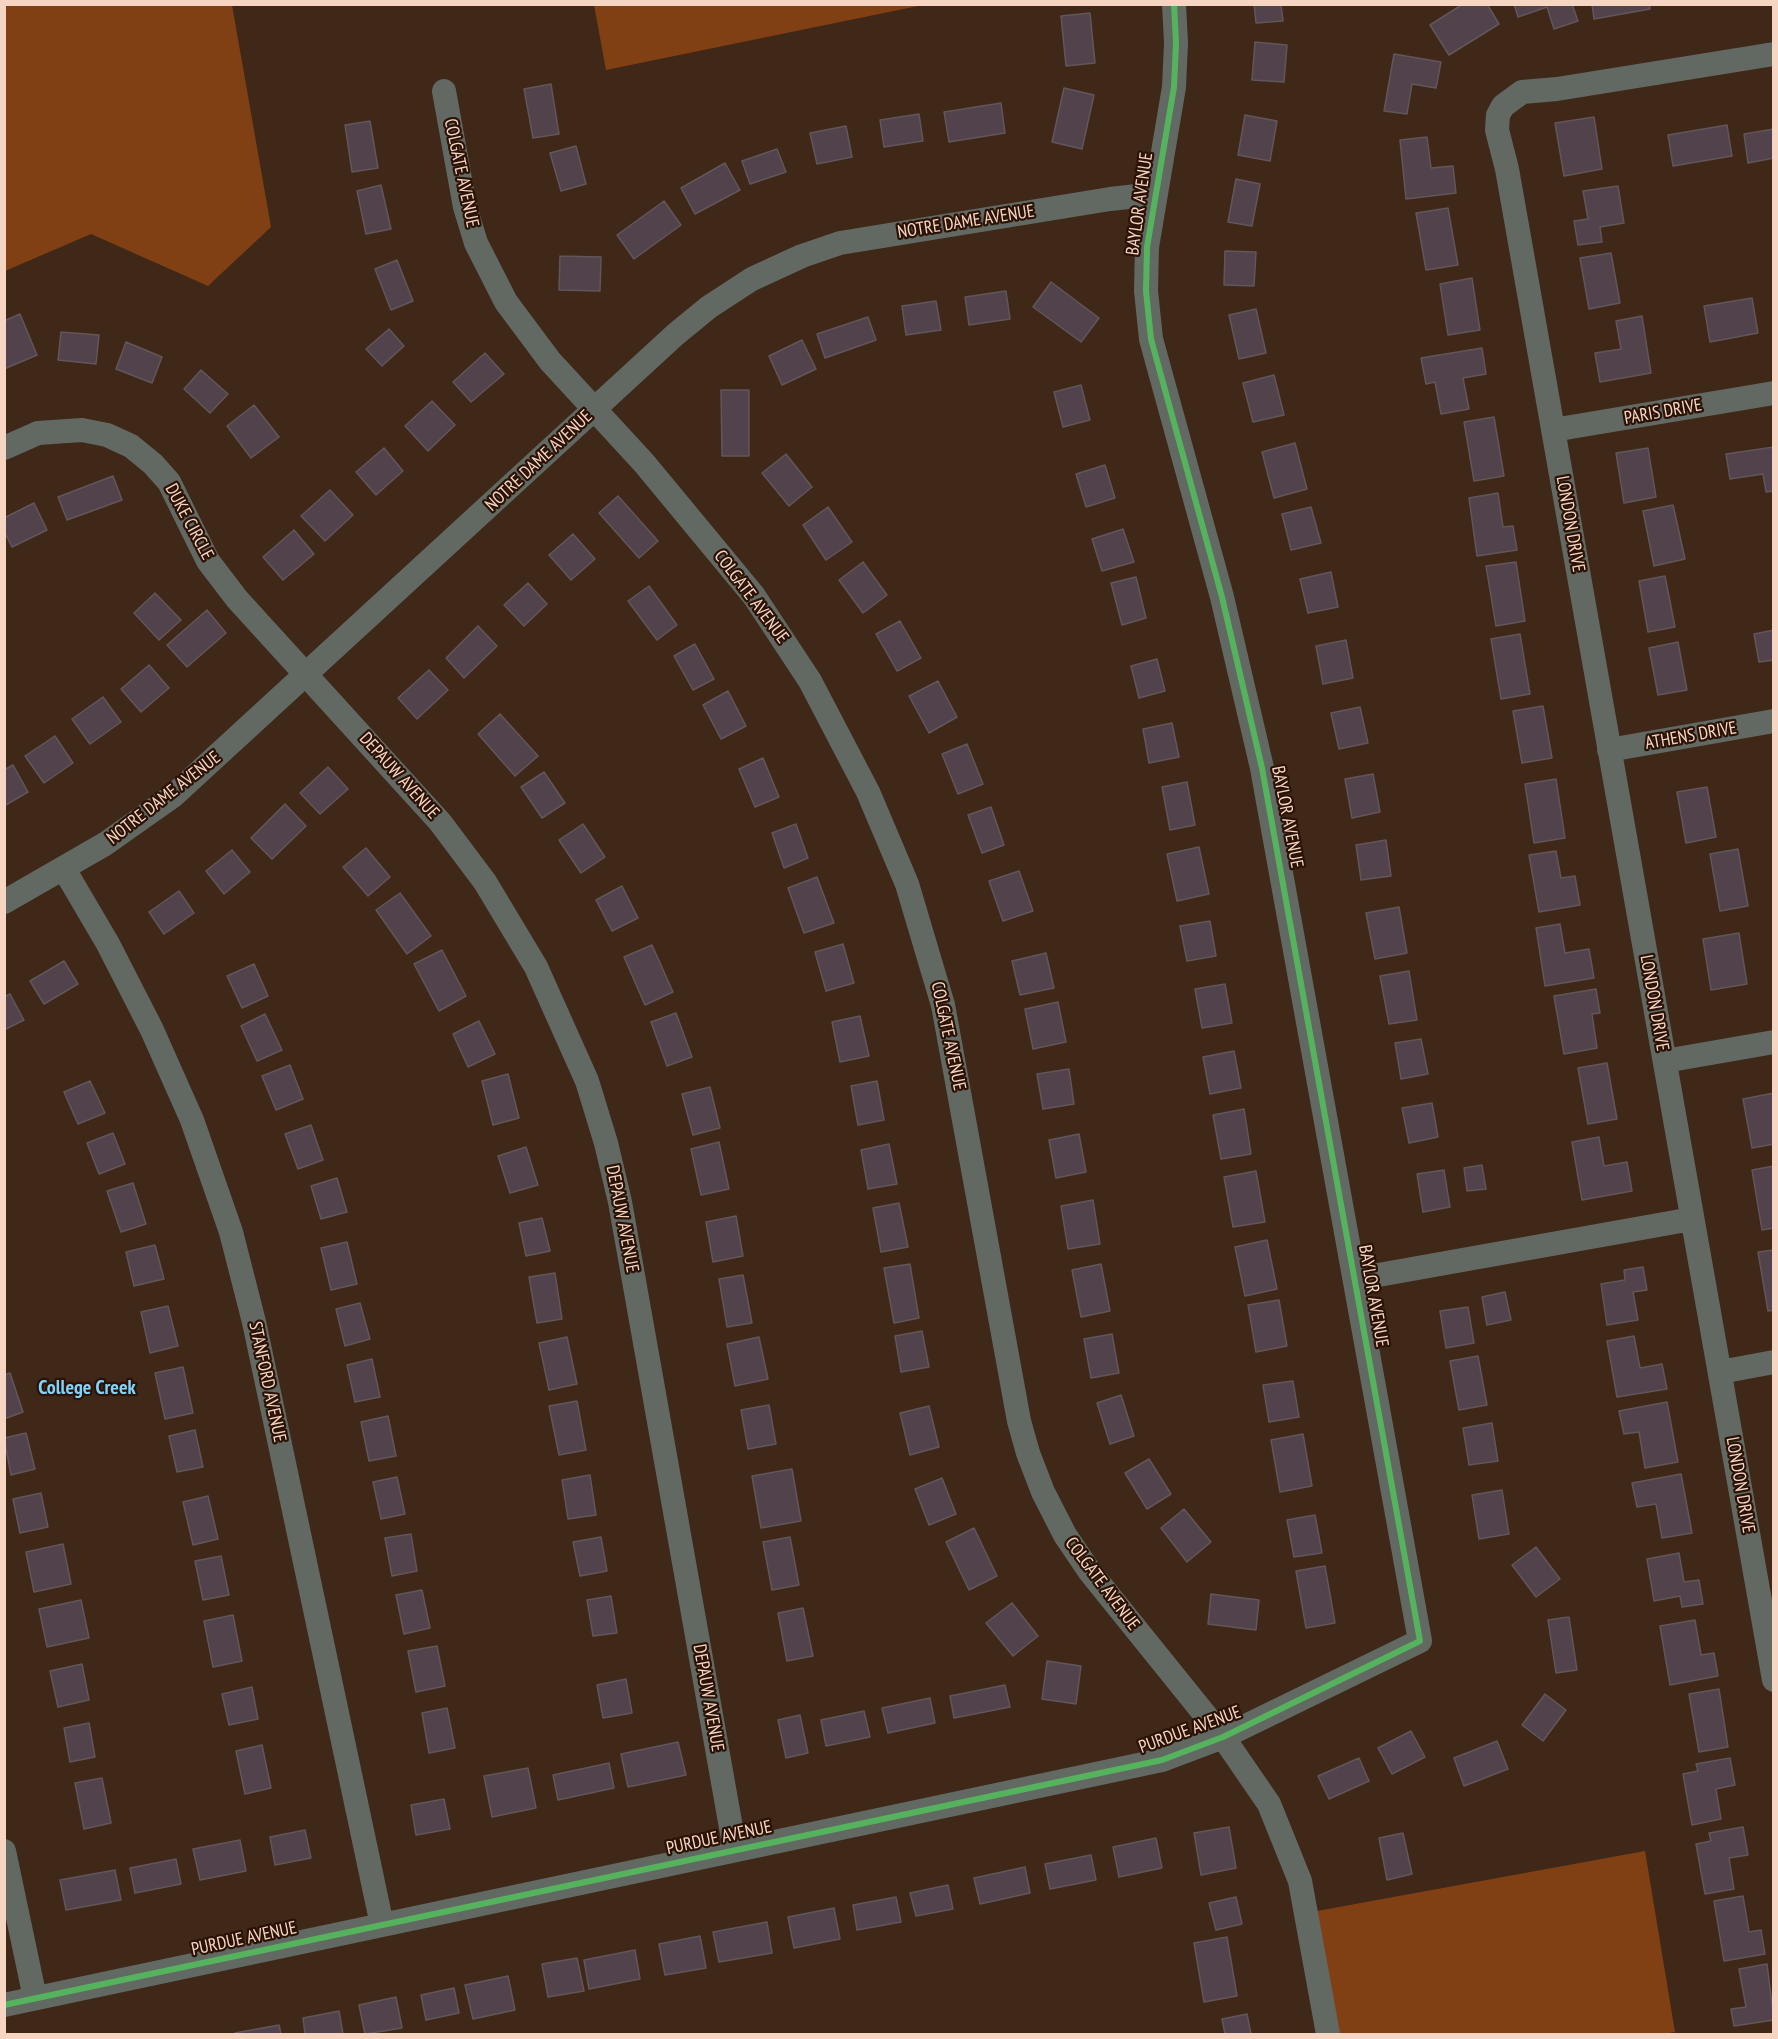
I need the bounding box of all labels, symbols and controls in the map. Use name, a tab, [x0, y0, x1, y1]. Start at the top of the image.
street label: COLGATE AVENUE	[439, 117, 483, 229]
street label: BAYLOR AVENUE	[1122, 151, 1158, 257]
street label: NOTRE DAME AVENUE	[896, 201, 1036, 243]
street label: PARIS DRIVE	[1623, 395, 1703, 429]
street label: NOTRE DAME AVENUE	[481, 406, 597, 516]
street label: LONDON DRIVE	[1551, 474, 1589, 574]
street label: DUKE CIRCLE	[160, 480, 218, 564]
street label: COLGATE AVENUE	[709, 546, 793, 648]
street label: ATHENS DRIVE	[1644, 717, 1738, 755]
street label: DEPAUW AVENUE	[355, 728, 443, 824]
street label: NOTRE DAME AVENUE	[103, 747, 225, 849]
street label: BAYLOR AVENUE	[1267, 764, 1307, 870]
street label: LONDON DRIVE	[1635, 953, 1673, 1053]
street label: COLGATE AVENUE	[926, 980, 970, 1092]
street label: DEPAUW AVENUE	[601, 1164, 643, 1274]
street label: BAYLOR AVENUE	[1353, 1243, 1393, 1349]
street label: STANFORD AVENUE	[244, 1320, 290, 1444]
district label: College Creek	[38, 1376, 136, 1400]
street label: LONDON DRIVE	[1721, 1435, 1759, 1535]
street label: COLGATE AVENUE	[1060, 1533, 1144, 1635]
street label: DEPAUW AVENUE	[688, 1643, 728, 1753]
street label: PURDUE AVENUE	[1136, 1702, 1244, 1758]
street label: PURDUE AVENUE	[664, 1816, 774, 1860]
street label: PURDUE AVENUE	[189, 1917, 299, 1961]

